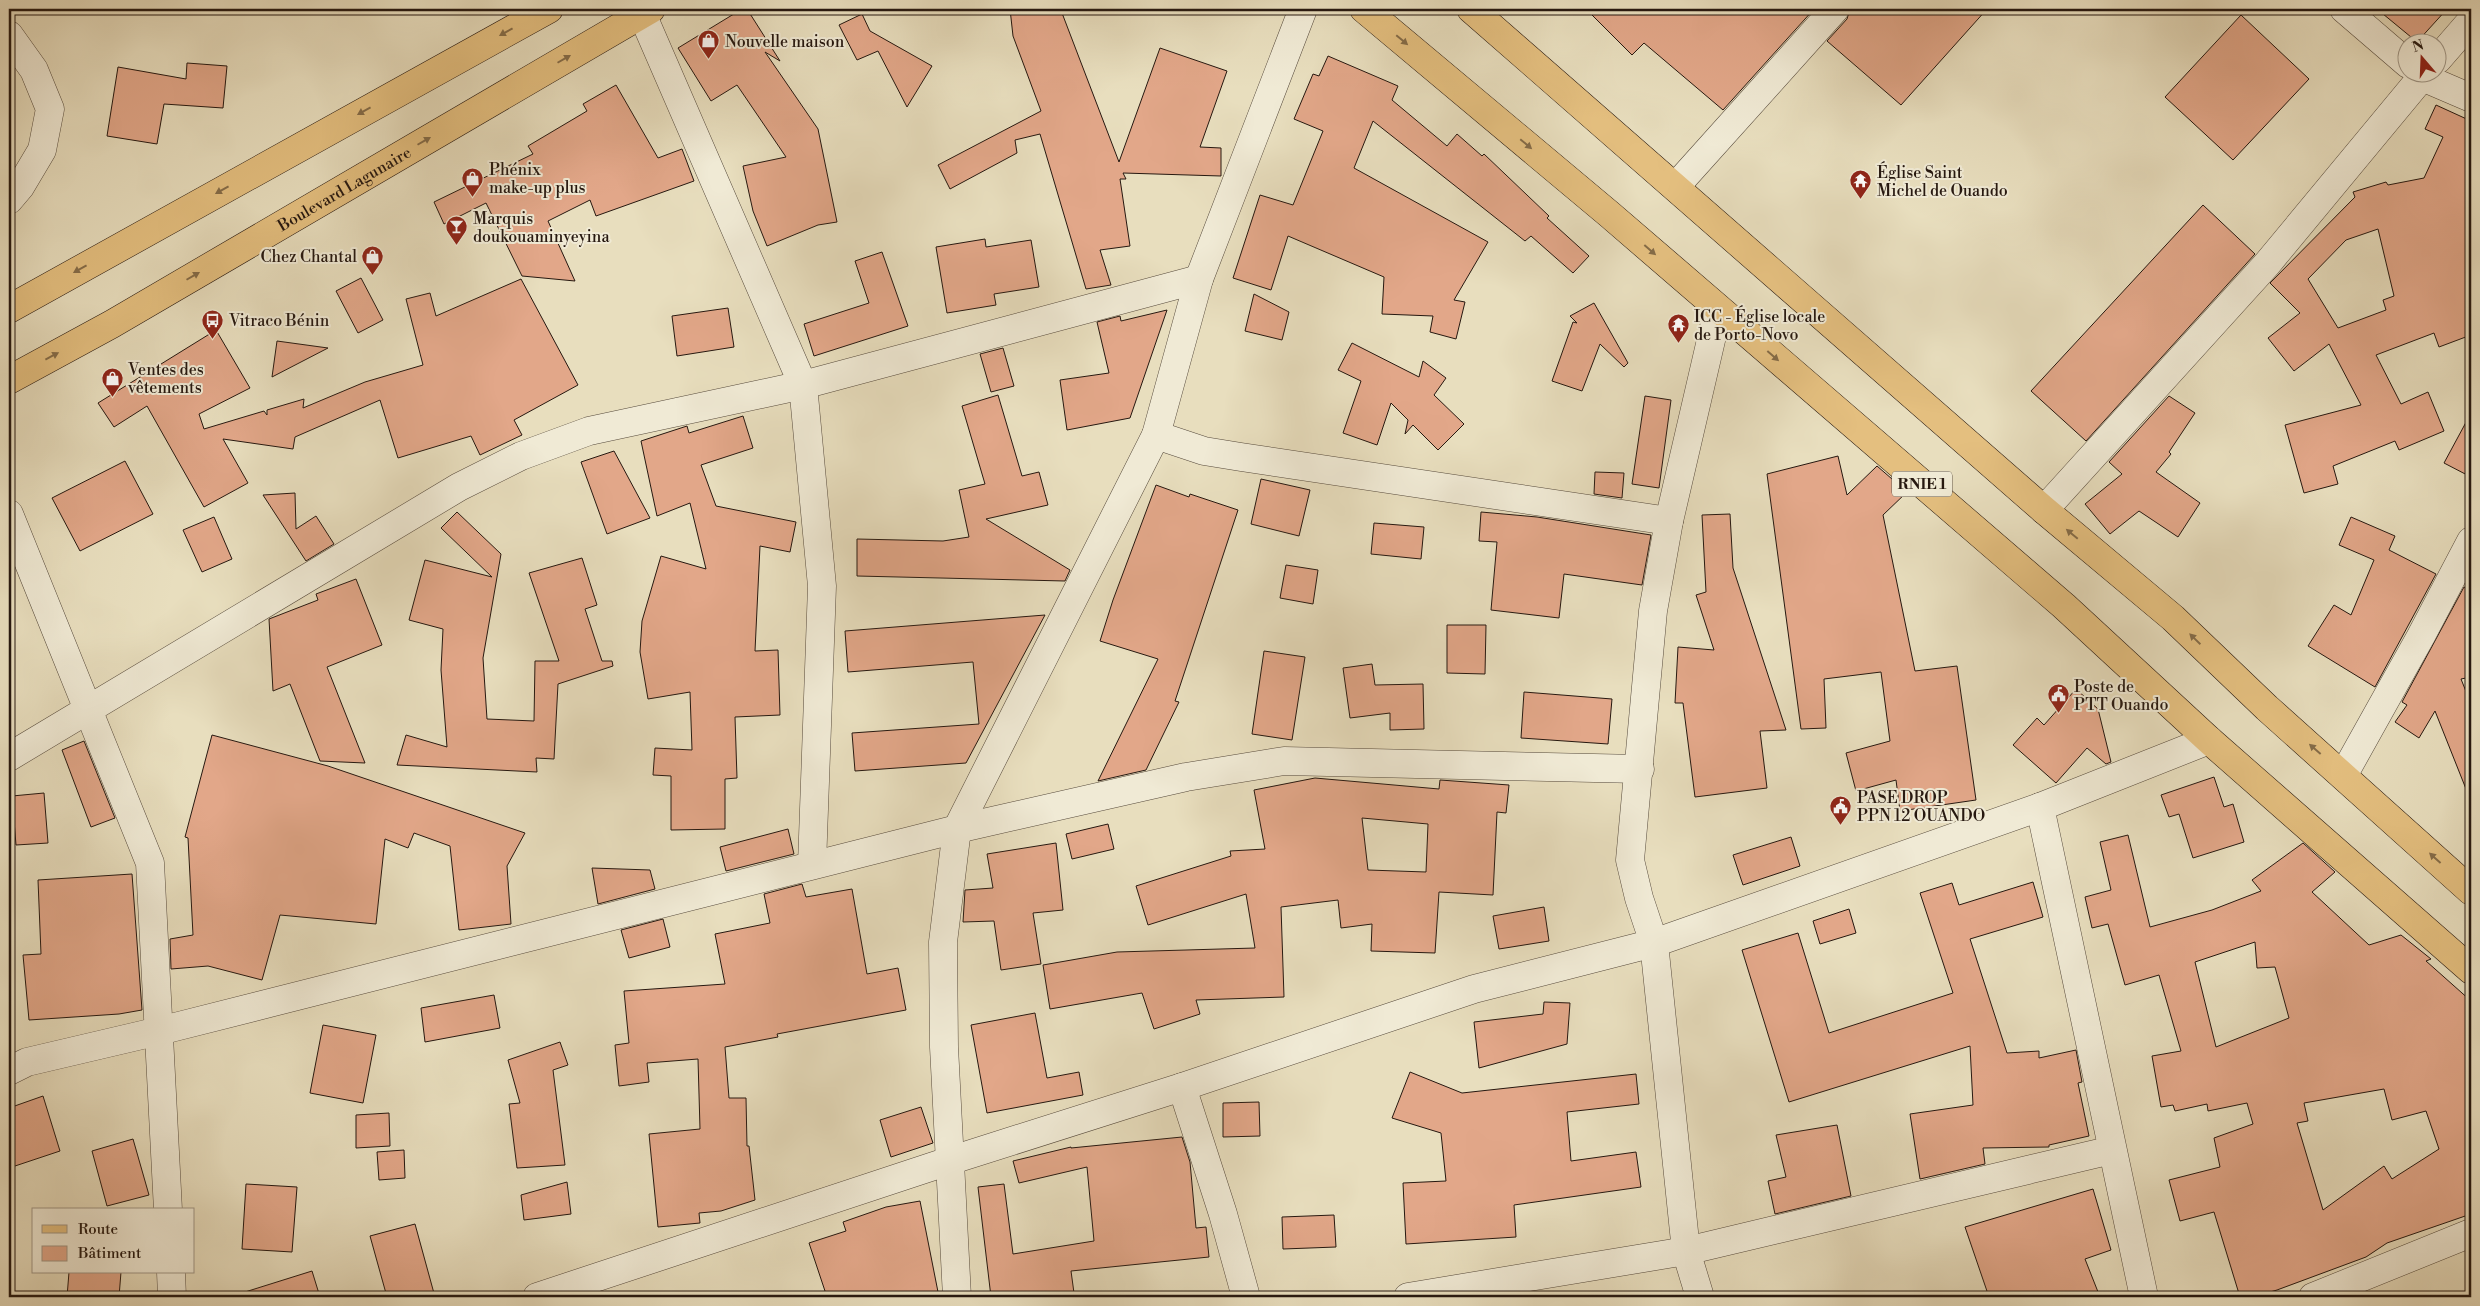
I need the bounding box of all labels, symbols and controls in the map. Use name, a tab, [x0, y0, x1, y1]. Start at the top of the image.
one-way arrow	[500, 28, 513, 37]
shop icon: Nouvelle maison	[697, 29, 721, 60]
place label: Nouvelle maison	[725, 32, 845, 52]
north arrow	[2398, 32, 2448, 82]
one-way arrow	[1396, 34, 1408, 45]
text: N	[2410, 36, 2426, 57]
one-way arrow	[558, 55, 571, 64]
one-way arrow	[358, 107, 371, 116]
one-way arrow	[417, 137, 430, 146]
one-way arrow	[1520, 139, 1533, 150]
street label: Boulevard Lagunaire	[273, 142, 415, 237]
place label: Phénix make-up plus	[489, 160, 586, 198]
place label: Église Saint Michel de Ouando	[1877, 161, 2008, 201]
shop icon: Phénix make-up plus	[461, 166, 485, 197]
temple icon: Église Saint Michel de Ouando	[1849, 169, 1873, 200]
one-way arrow	[216, 186, 229, 195]
place label: Marquis doukouaminyeyina	[473, 209, 610, 247]
bar icon: Marquis doukouaminyeyina	[445, 215, 469, 246]
shop icon: Chez Chantal	[361, 244, 385, 275]
one-way arrow	[1644, 244, 1656, 256]
place label: Chez Chantal	[261, 247, 357, 267]
one-way arrow	[73, 265, 87, 274]
one-way arrow	[186, 272, 200, 281]
place label: ICC - Église locale de Porto-Novo	[1694, 305, 1825, 345]
bus stop icon: Vitraco Bénin	[201, 308, 225, 339]
place label: Vitraco Bénin	[228, 311, 330, 331]
temple icon: ICC - Église locale de Porto-Novo	[1666, 313, 1690, 344]
one-way arrow	[1766, 351, 1779, 362]
one-way arrow	[45, 352, 58, 361]
place label: Ventes des vêtements	[127, 360, 204, 398]
shop icon: Ventes des vêtements	[100, 366, 124, 397]
road number: RNIE 1	[1892, 472, 1952, 496]
one-way arrow	[2066, 528, 2079, 539]
one-way arrow	[2189, 633, 2201, 645]
place label: Poste de PTT Ouando	[2074, 677, 2168, 715]
public building icon: Poste de PTT Ouando	[2046, 683, 2070, 714]
one-way arrow	[2308, 744, 2321, 755]
place label: PASE DROP PPN 12 OUANDO	[1857, 788, 1985, 826]
public building icon: PASE DROP PPN 12 OUANDO	[1829, 794, 1853, 825]
one-way arrow	[2430, 852, 2442, 864]
legend	[32, 1208, 195, 1274]
text: Route	[78, 1220, 118, 1239]
text: Bâtiment	[77, 1244, 142, 1263]

